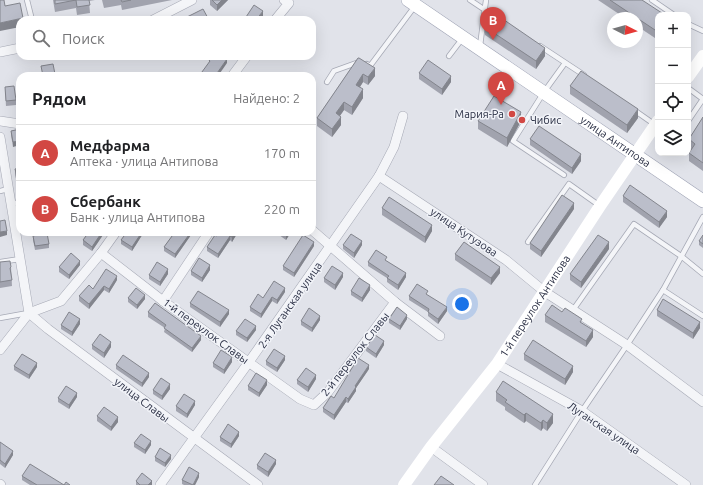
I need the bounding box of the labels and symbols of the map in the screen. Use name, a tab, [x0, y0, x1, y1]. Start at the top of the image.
pin: B	[480, 7, 506, 40]
north arrow	[607, 12, 643, 48]
pin: A	[488, 72, 514, 105]
place label: Мария-Ра	[455, 108, 504, 120]
marker: Мария-Ра	[507, 109, 517, 119]
street label: улица Антипова	[578, 113, 653, 169]
place label: Чибис	[530, 114, 561, 126]
marker: Чибис	[517, 115, 527, 125]
street label: улица Кутузова	[428, 205, 500, 259]
street label: 1-й переулок Антипова	[497, 253, 572, 359]
street label: 2-я Луганская улица	[256, 260, 324, 350]
your location	[452, 294, 472, 314]
street label: 1-й переулок Славы	[161, 296, 251, 366]
street label: 2-й переулок Славы	[319, 310, 391, 398]
street label: улица Славы	[112, 375, 172, 425]
street label: Луганская улица	[566, 399, 642, 457]

